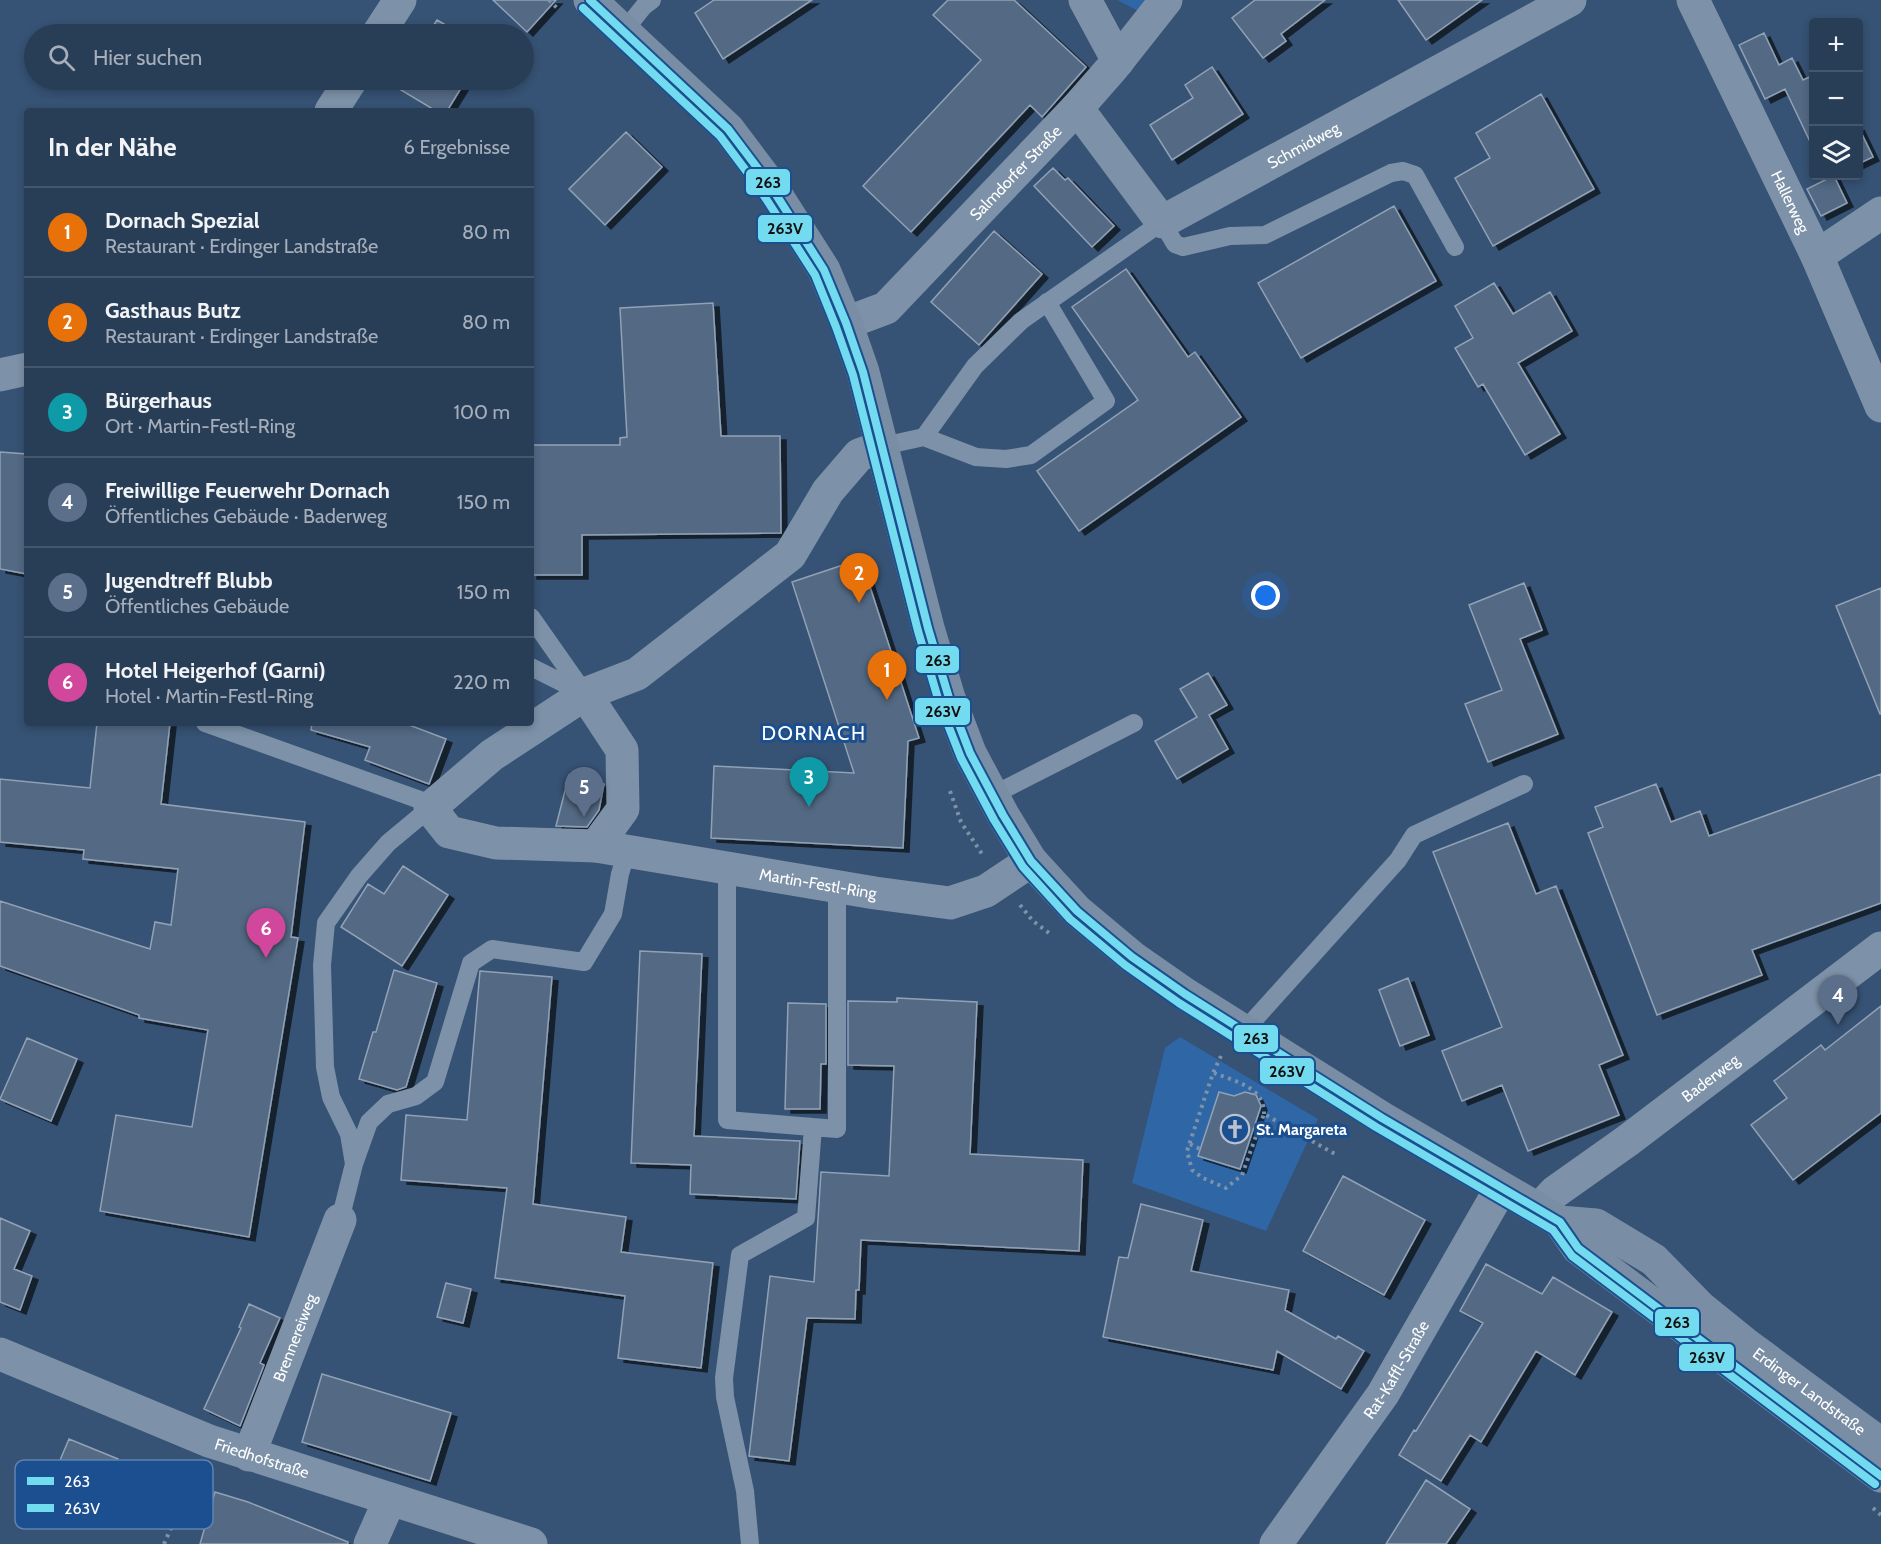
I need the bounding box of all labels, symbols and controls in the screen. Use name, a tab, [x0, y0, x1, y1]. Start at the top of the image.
map controls	[1809, 18, 1863, 180]
button: +	[1809, 18, 1863, 72]
search box	[24, 24, 534, 90]
icon: search	[45, 41, 78, 74]
text: Hier suchen	[93, 44, 202, 71]
button: −	[1809, 72, 1863, 126]
street label: Schmidweg	[1264, 117, 1344, 172]
street label: Salmdorfer Straße	[966, 121, 1065, 224]
button: layers	[1809, 126, 1863, 180]
text: In der Nähe	[48, 131, 177, 163]
text: 6 Ergebnisse	[404, 135, 510, 159]
street label: Hallerweg	[1767, 167, 1814, 237]
line badge: 263	[745, 168, 791, 196]
text: 263	[755, 173, 781, 192]
text: Dornach Spezial	[105, 207, 260, 234]
line badge: 263V	[757, 214, 813, 243]
text: 263V	[767, 219, 803, 238]
text: 1	[64, 220, 71, 244]
text: 80 m	[462, 220, 510, 244]
text: Restaurant · Erdinger Landstraße	[105, 234, 378, 258]
text: Gasthaus Butz	[105, 297, 241, 324]
text: 2	[62, 310, 73, 334]
text: 80 m	[462, 310, 510, 334]
text: Restaurant · Erdinger Landstraße	[105, 324, 378, 348]
text: Bürgerhaus	[105, 387, 212, 414]
text: 3	[62, 400, 73, 424]
text: 100 m	[454, 400, 510, 424]
text: Ort · Martin-Festl-Ring	[105, 414, 295, 438]
text: Freiwillige Feuerwehr Dornach	[105, 477, 390, 504]
text: 4	[61, 490, 74, 514]
text: 150 m	[457, 490, 510, 514]
text: Öffentliches Gebäude · Baderweg	[105, 504, 387, 528]
pin: 2	[840, 554, 878, 603]
text: Jugendtreff Blubb	[105, 567, 273, 594]
text: 5	[62, 580, 73, 604]
text: 150 m	[457, 580, 510, 604]
your location	[1251, 581, 1280, 610]
text: Öffentliches Gebäude	[105, 594, 289, 618]
line badge: 263	[915, 645, 960, 674]
pin: 1	[868, 650, 906, 700]
text: 263	[925, 651, 951, 670]
text: Hotel Heigerhof (Garni)	[105, 657, 326, 684]
text: 6	[62, 670, 73, 694]
text: 220 m	[453, 670, 510, 694]
text: Hotel · Martin-Festl-Ring	[105, 684, 313, 708]
line badge: 263V	[914, 697, 971, 726]
text: 263V	[925, 702, 961, 721]
district label: DORNACH	[761, 721, 867, 745]
pin: 3	[790, 758, 828, 807]
pin: 5	[564, 768, 604, 817]
street label: Martin-Festl-Ring	[758, 864, 879, 903]
pin: 6	[246, 908, 286, 958]
pin: 4	[1818, 976, 1858, 1025]
line badge: 263	[1233, 1024, 1279, 1053]
text: 263	[1243, 1029, 1269, 1048]
street label: Baderweg	[1678, 1049, 1743, 1106]
line badge: 263V	[1259, 1057, 1315, 1085]
text: 263V	[1269, 1062, 1305, 1081]
church icon: St. Margareta	[1219, 1113, 1251, 1145]
place label: St. Margareta	[1256, 1120, 1347, 1139]
street label: Brennereiweg	[269, 1290, 320, 1384]
line badge: 263	[1654, 1308, 1700, 1337]
text: 263	[1664, 1313, 1690, 1332]
street label: Rat-Kaffl-Straße	[1359, 1317, 1433, 1422]
line badge: 263V	[1678, 1343, 1735, 1372]
street label: Erdinger Landstraße	[1749, 1343, 1870, 1439]
text: 263V	[1689, 1348, 1725, 1367]
street label: Friedhofstraße	[212, 1434, 312, 1482]
legend	[15, 1460, 213, 1529]
text: 263	[64, 1472, 90, 1491]
text: 263V	[64, 1499, 100, 1518]

